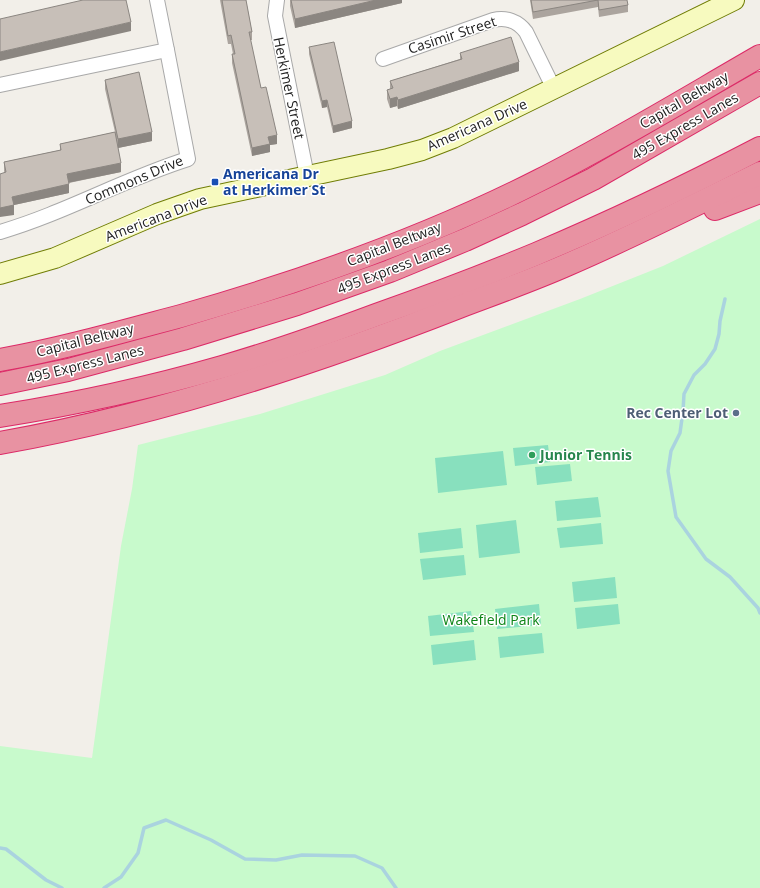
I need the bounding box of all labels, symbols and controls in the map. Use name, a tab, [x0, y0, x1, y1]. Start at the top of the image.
street label: Casimir Street	[405, 11, 498, 58]
street label: Herkimer Street	[269, 35, 310, 141]
street label: Capital Beltway	[636, 66, 733, 133]
street label: 495 Express Lanes	[628, 87, 742, 164]
street label: Americana Drive	[424, 94, 530, 155]
street label: Commons Drive	[82, 150, 186, 209]
place label: Americana Dr at Herkimer St	[223, 164, 325, 199]
marker: Americana Dr at Herkimer St	[210, 177, 220, 187]
street label: Americana Drive	[102, 189, 210, 246]
street label: Capital Beltway	[344, 216, 445, 270]
street label: 495 Express Lanes	[334, 237, 454, 298]
street label: Capital Beltway	[34, 318, 137, 361]
street label: 495 Express Lanes	[24, 340, 146, 387]
place label: Rec Center Lot	[626, 403, 728, 422]
marker: Rec Center Lot	[731, 408, 741, 418]
place label: Junior Tennis	[538, 445, 632, 464]
marker: Junior Tennis	[527, 450, 537, 460]
park label: Wakefield Park	[442, 610, 540, 629]

